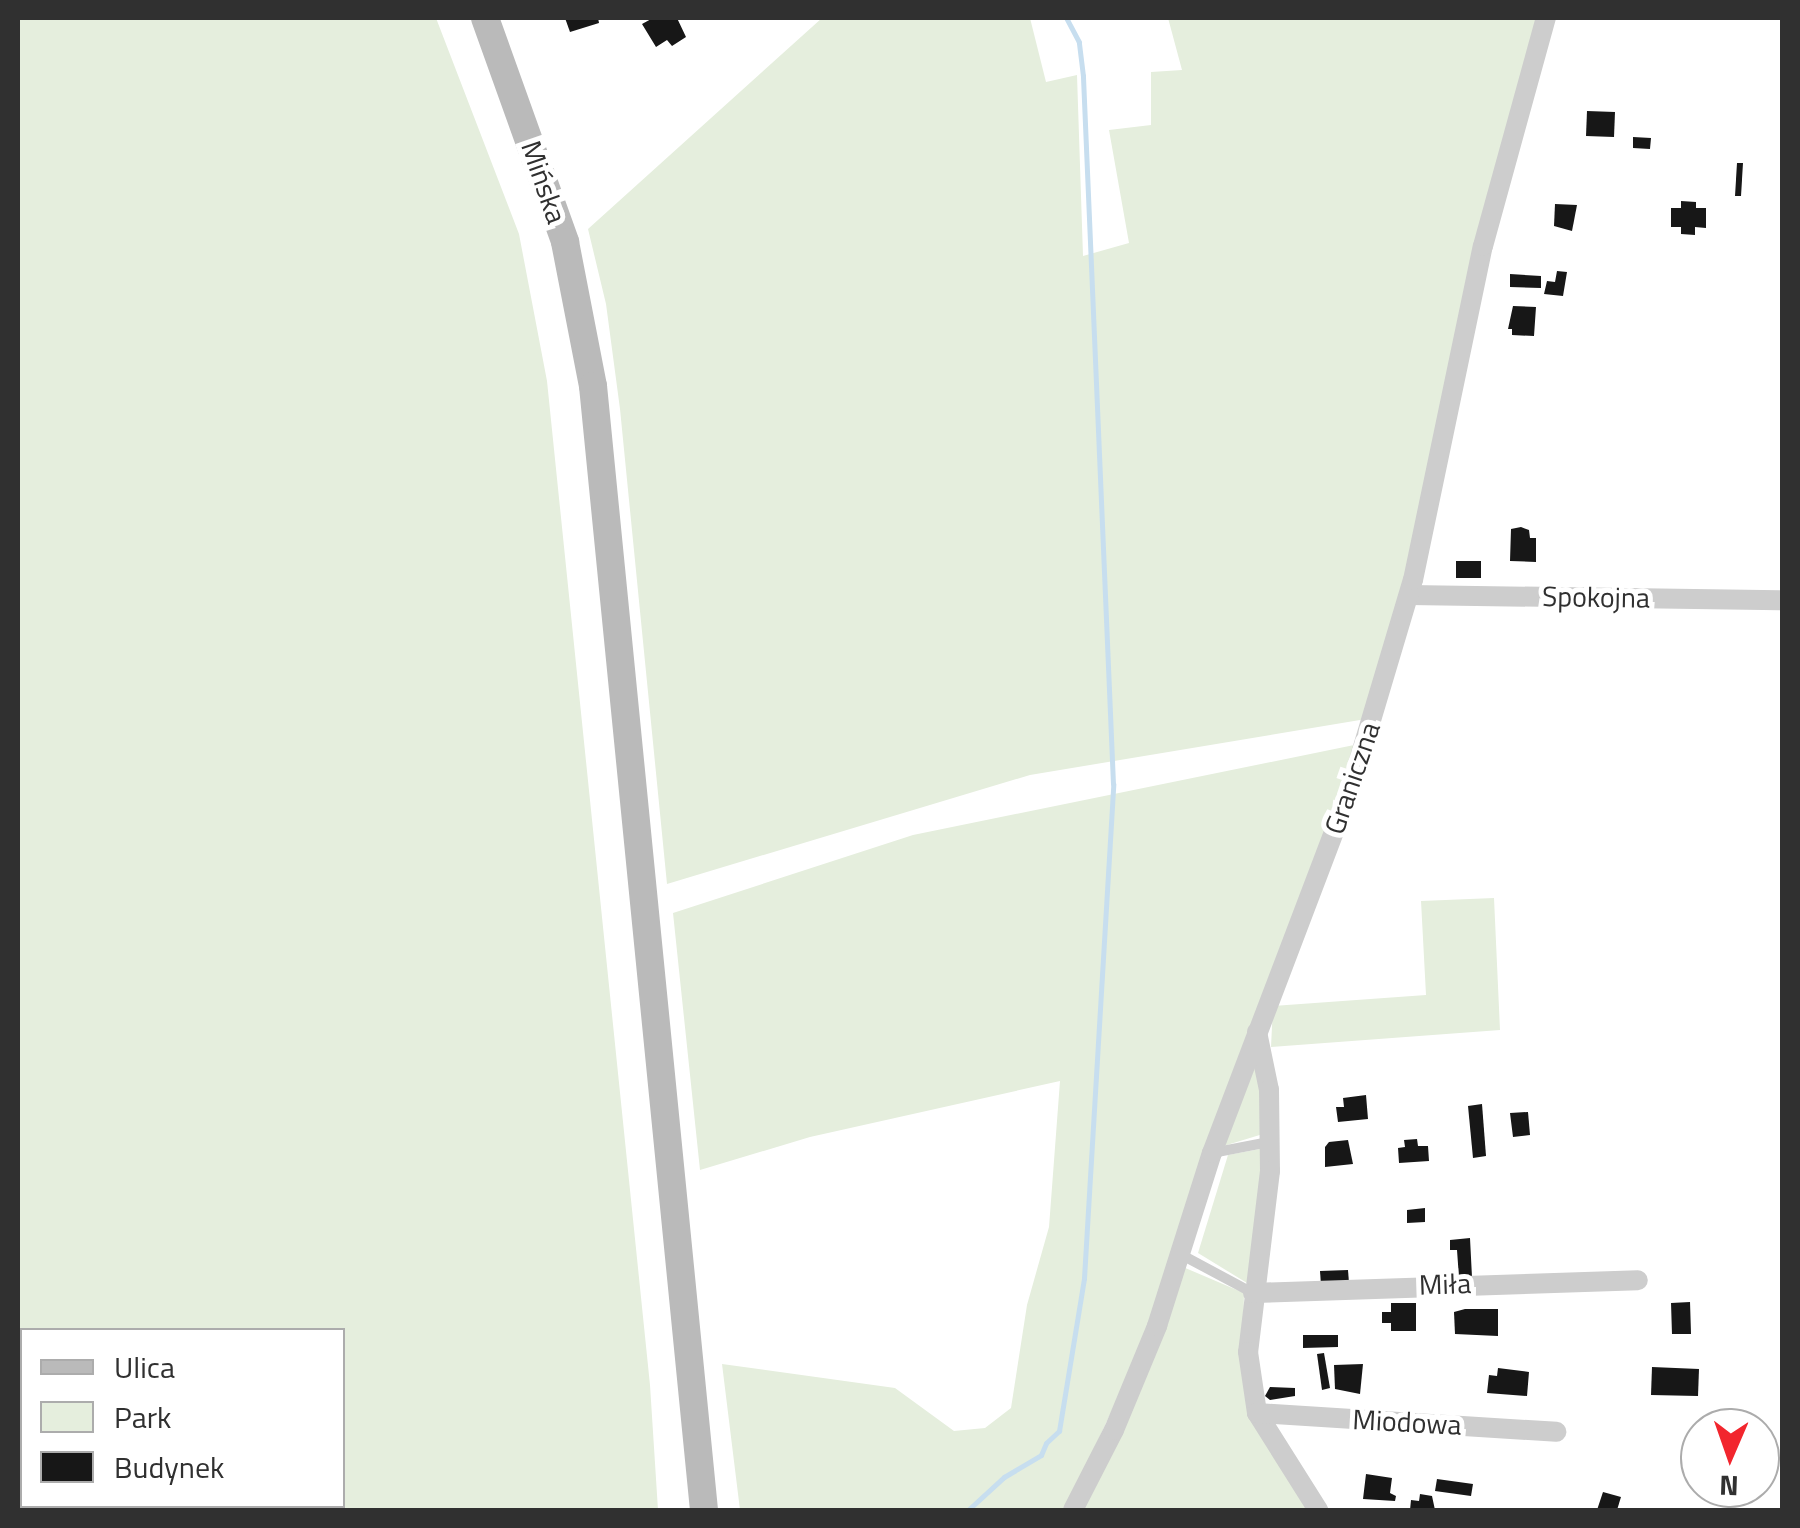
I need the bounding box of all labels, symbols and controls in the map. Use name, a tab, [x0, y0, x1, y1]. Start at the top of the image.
street label: Mińska	[514, 136, 574, 228]
street label: Spokojna	[1542, 579, 1650, 615]
street label: Graniczna	[1317, 718, 1387, 838]
street label: Miła	[1418, 1266, 1472, 1302]
legend	[20, 1328, 345, 1508]
text: Ulica	[114, 1344, 175, 1390]
text: Park	[114, 1394, 171, 1440]
street label: Miodowa	[1352, 1402, 1462, 1442]
north arrow	[1680, 1408, 1780, 1508]
text: Budynek	[114, 1444, 224, 1490]
text: N	[1719, 1465, 1739, 1508]

